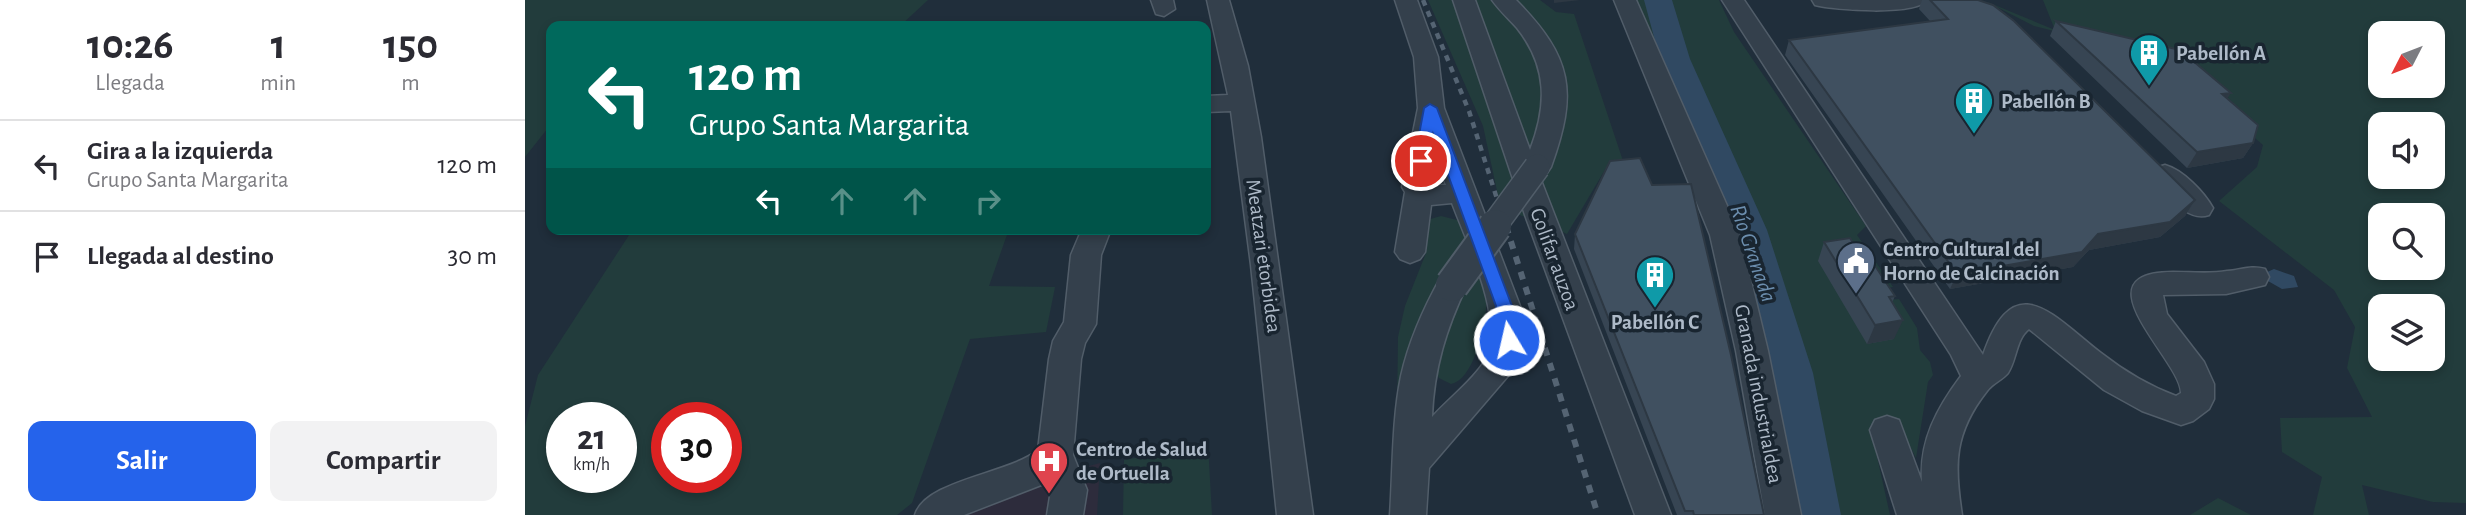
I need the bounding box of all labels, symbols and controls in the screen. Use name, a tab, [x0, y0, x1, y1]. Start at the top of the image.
north arrow	[2368, 21, 2445, 98]
map controls	[2368, 21, 2445, 371]
text: 10:26	[87, 24, 174, 66]
text: 1	[271, 24, 286, 66]
text: 150	[383, 24, 438, 66]
building icon: Pabellón A	[2128, 32, 2170, 87]
place label: Pabellón A	[2176, 43, 2267, 64]
icon: left	[574, 49, 665, 140]
text: 120 m	[689, 51, 802, 100]
text: Llegada	[95, 72, 165, 95]
text: min	[260, 72, 296, 95]
text: m	[401, 72, 420, 95]
building icon: Pabellón B	[1953, 80, 1995, 135]
place label: Pabellón B	[2001, 91, 2091, 112]
text: Grupo Santa Margarita	[689, 109, 970, 141]
button: sound	[2368, 112, 2445, 189]
pin	[1391, 131, 1451, 191]
text: Gira a la izquierda	[87, 138, 273, 164]
icon: arrive	[1402, 142, 1440, 180]
icon: left	[28, 147, 66, 185]
text: 120 m	[437, 152, 497, 178]
text: Grupo Santa Margarita	[87, 169, 289, 192]
street label: Meatzari etorbidea	[1242, 178, 1285, 334]
icon: left	[750, 182, 788, 220]
icon: ahead	[823, 182, 861, 220]
icon: ahead	[896, 182, 934, 220]
icon: right	[969, 182, 1007, 220]
water label: Río Granada	[1725, 202, 1780, 305]
button: search	[2368, 203, 2445, 280]
street label: Golifar auzoa	[1526, 205, 1583, 314]
icon: arrive	[28, 238, 66, 276]
place label: Centro Cultural del Horno de Calcinación	[1883, 239, 2060, 284]
public building icon: Centro Cultural del Horno de Calcinación	[1835, 240, 1877, 295]
text: Llegada al destino	[87, 243, 274, 269]
text: 30 m	[447, 243, 497, 269]
building icon: Pabellón C	[1634, 254, 1676, 309]
button: layers	[2368, 294, 2445, 371]
position arrow	[1472, 303, 1546, 377]
street label: Granada industrialdea	[1731, 303, 1786, 486]
place label: Pabellón C	[1611, 312, 1699, 333]
speed limit sign: 30	[651, 402, 742, 493]
button: Salir	[28, 421, 256, 501]
button: Compartir	[270, 421, 497, 501]
text: 21	[577, 421, 606, 456]
place label: Centro de Salud de Ortuella	[1076, 439, 1207, 484]
hospital icon: Centro de Salud de Ortuella	[1028, 440, 1070, 495]
text: km/h	[573, 456, 610, 474]

